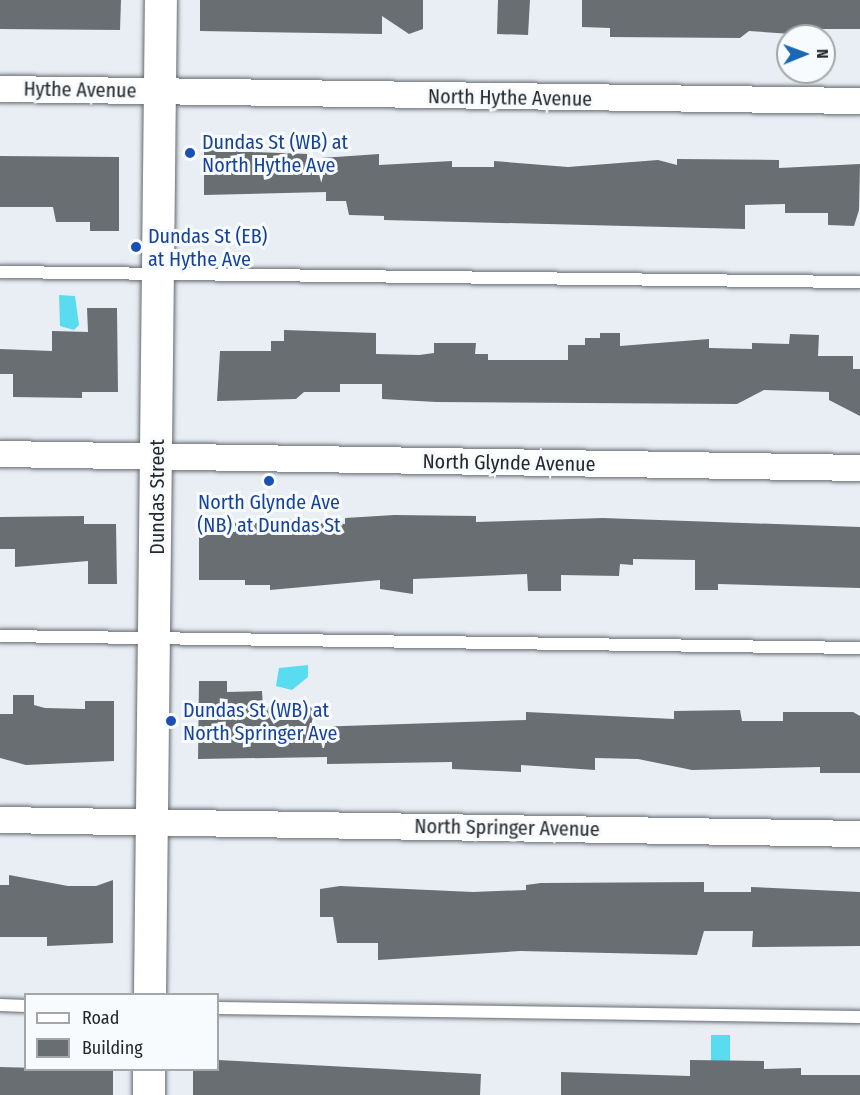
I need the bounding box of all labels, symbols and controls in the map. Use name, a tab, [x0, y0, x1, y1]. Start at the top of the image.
north arrow	[776, 24, 836, 84]
text: N	[813, 49, 832, 59]
street label: Hythe Avenue	[23, 77, 137, 103]
street label: North Hythe Avenue	[428, 85, 592, 111]
place label: Dundas St (WB) at North Hythe Ave	[202, 130, 348, 177]
marker: Dundas St (WB) at North Hythe Ave	[183, 146, 197, 160]
place label: Dundas St (EB) at Hythe Ave	[148, 224, 268, 271]
marker: Dundas St (EB) at Hythe Ave	[129, 240, 143, 254]
street label: Dundas Street	[145, 439, 169, 555]
street label: North Glynde Avenue	[422, 449, 596, 477]
marker: North Glynde Ave (NB) at Dundas St	[262, 474, 276, 488]
place label: North Glynde Ave (NB) at Dundas St	[197, 490, 341, 537]
place label: Dundas St (WB) at North Springer Ave	[183, 698, 337, 745]
marker: Dundas St (WB) at North Springer Ave	[164, 714, 178, 728]
street label: North Springer Avenue	[414, 814, 600, 842]
legend	[24, 993, 219, 1071]
text: Road	[82, 1007, 119, 1029]
text: Building	[82, 1037, 143, 1059]

